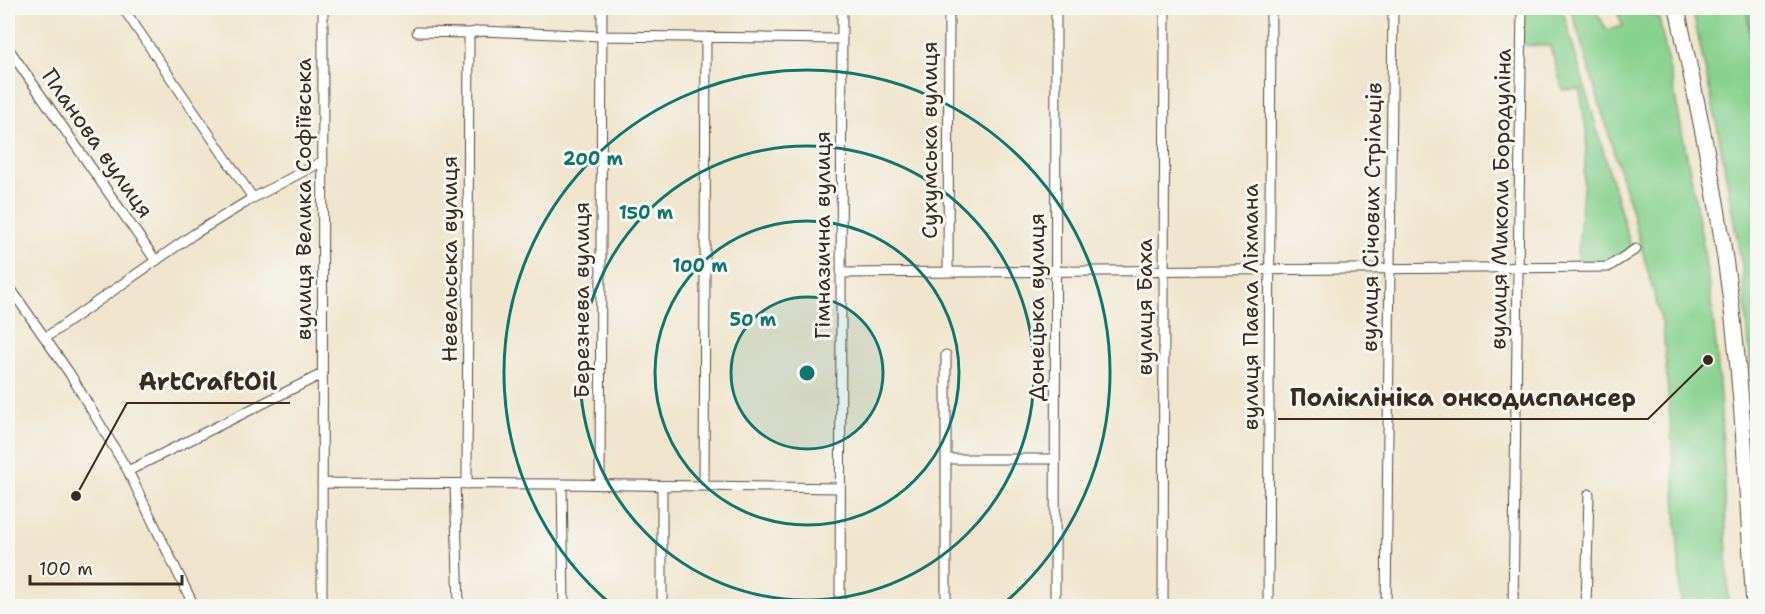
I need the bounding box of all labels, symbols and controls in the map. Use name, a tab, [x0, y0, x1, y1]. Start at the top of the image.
street label: Сухумська вулиця	[915, 41, 944, 239]
street label: вулиця Миколи Бородуліна	[1483, 48, 1518, 350]
street label: вулиця Велика Софіївська	[289, 57, 318, 340]
street label: Планова вулиця	[35, 63, 160, 224]
street label: вулиця Січових Стрільців	[1355, 82, 1388, 352]
street label: Гімназична вулиця	[808, 131, 837, 339]
text: 200 m	[563, 147, 624, 171]
street label: Невельська вулиця	[435, 156, 464, 362]
street label: вулиця Павла Ліхмана	[1236, 183, 1265, 430]
text: 150 m	[619, 201, 674, 225]
street label: Березнева вулиця	[567, 202, 596, 398]
street label: Донецька вулиця	[1022, 213, 1051, 401]
street label: вулиця Баха	[1130, 238, 1159, 375]
text: 100 m	[672, 254, 728, 278]
text: 50 m	[730, 308, 777, 332]
callout: ArtCraftOil	[127, 361, 290, 403]
centre of rings	[797, 363, 817, 383]
text: ArtCraftOil	[139, 366, 277, 398]
callout: Поліклініка онкодиспансер	[1278, 377, 1648, 419]
text: Поліклініка онкодиспансер	[1290, 382, 1636, 414]
scale bar	[30, 548, 182, 586]
text: 100 m	[39, 557, 93, 581]

